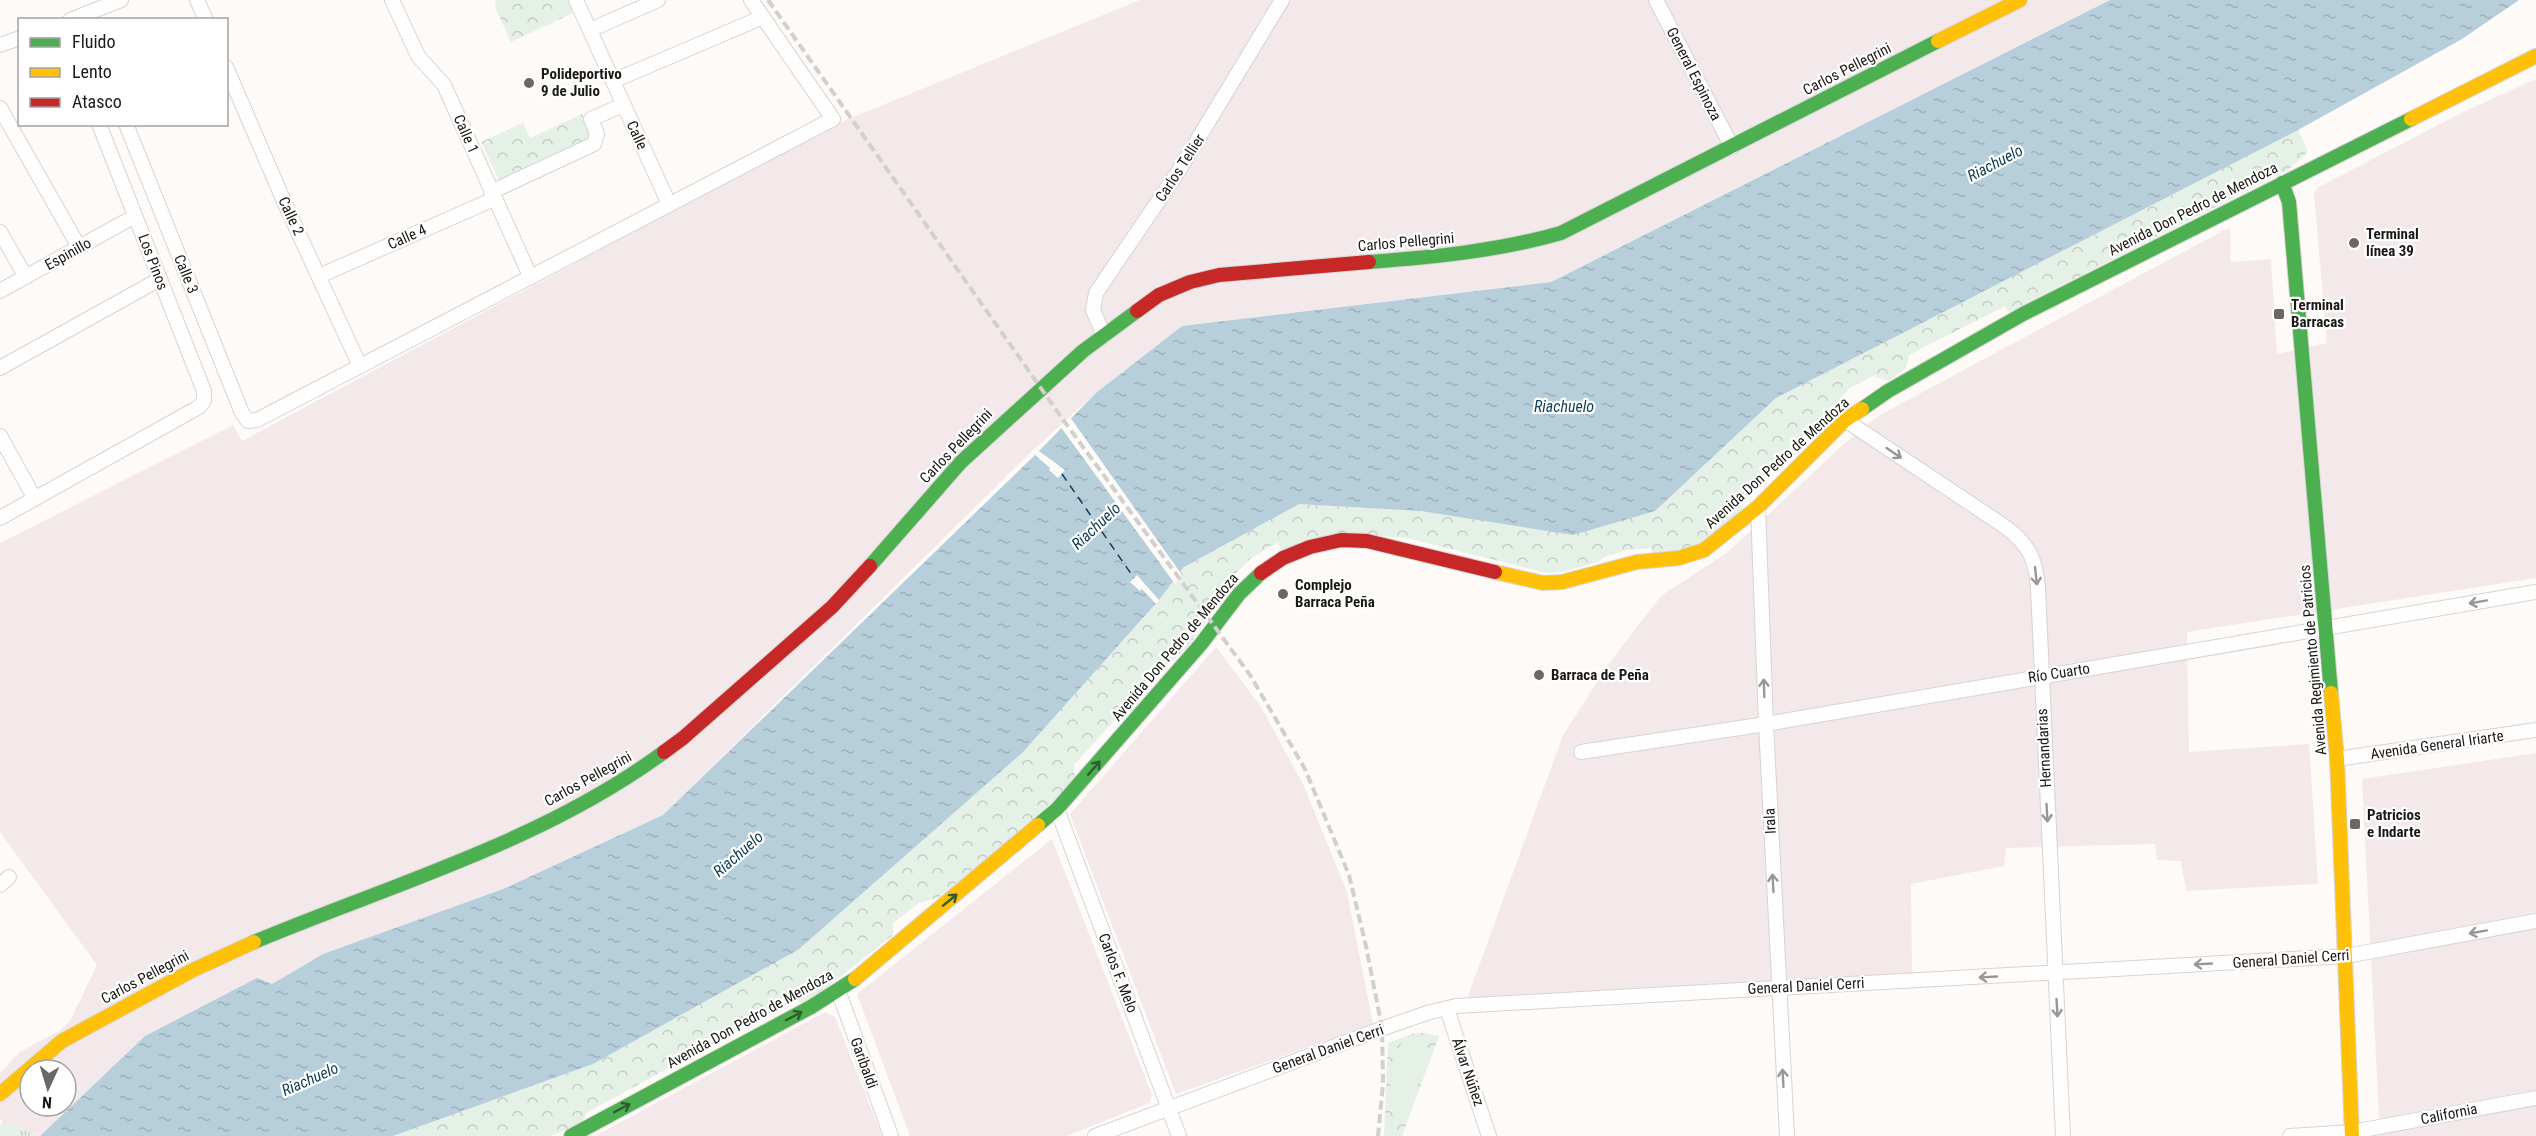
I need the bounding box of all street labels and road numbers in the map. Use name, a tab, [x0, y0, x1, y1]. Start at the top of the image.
street label: General Espinoza	[1663, 24, 1725, 124]
street label: Carlos Pellegrini	[1800, 39, 1894, 99]
street label: Calle 1	[450, 112, 482, 156]
street label: Calle	[623, 118, 651, 152]
street label: Carlos Tellier	[1151, 130, 1209, 205]
street label: Avenida Don Pedro de Mendoza	[2105, 158, 2281, 260]
street label: Calle 2	[274, 194, 308, 238]
street label: Calle 4	[385, 221, 429, 253]
street label: Carlos Pellegrini	[1357, 229, 1455, 255]
street label: Los Pinos	[134, 232, 172, 293]
street label: Espinillo	[42, 234, 94, 274]
street label: Calle 3	[170, 252, 202, 296]
street label: Avenida Don Pedro de Mendoza	[1701, 394, 1853, 532]
street label: Carlos Pellegrini	[916, 405, 996, 487]
street label: Avenida Regimiento de Patricios	[2296, 564, 2330, 756]
street label: Avenida Don Pedro de Mendoza	[1108, 569, 1242, 725]
street label: Río Cuarto	[2027, 659, 2091, 687]
street label: Hernandarias	[2033, 708, 2055, 788]
street label: Avenida General Iriarte	[2369, 727, 2505, 763]
street label: Carlos Pellegrini	[541, 748, 635, 810]
street label: Irala	[1760, 808, 1780, 834]
street label: Carlos F. Melo	[1095, 931, 1141, 1015]
street label: Carlos Pellegrini	[98, 946, 192, 1008]
street label: General Daniel Cerri	[2232, 946, 2350, 972]
street label: Avenida Don Pedro de Mendoza	[664, 966, 836, 1072]
street label: General Daniel Cerri	[1747, 974, 1865, 998]
street label: General Daniel Cerri	[1270, 1021, 1386, 1077]
street label: Garibaldi	[846, 1035, 882, 1091]
street label: Álvar Núñez	[1448, 1035, 1488, 1109]
street label: California	[2419, 1100, 2479, 1128]

